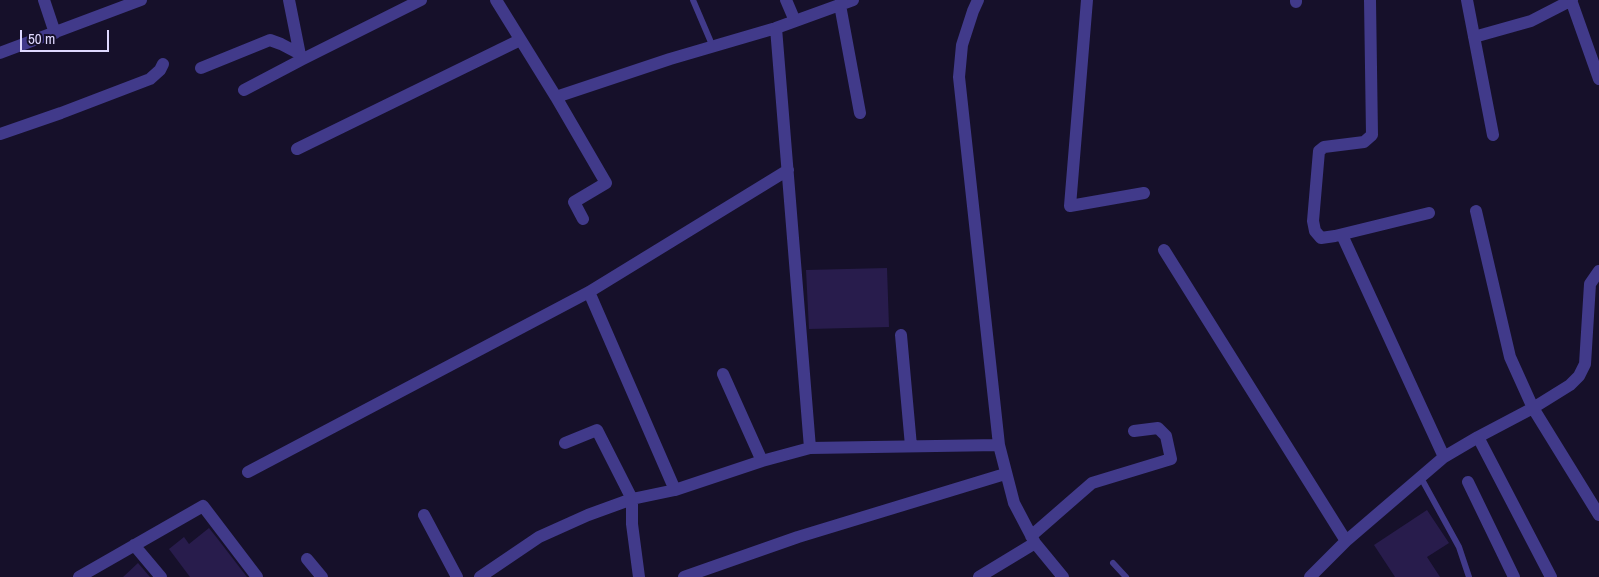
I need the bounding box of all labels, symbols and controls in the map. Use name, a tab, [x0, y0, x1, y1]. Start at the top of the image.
scale bar	[22, 20, 111, 52]
text: 50 m	[28, 28, 55, 49]

